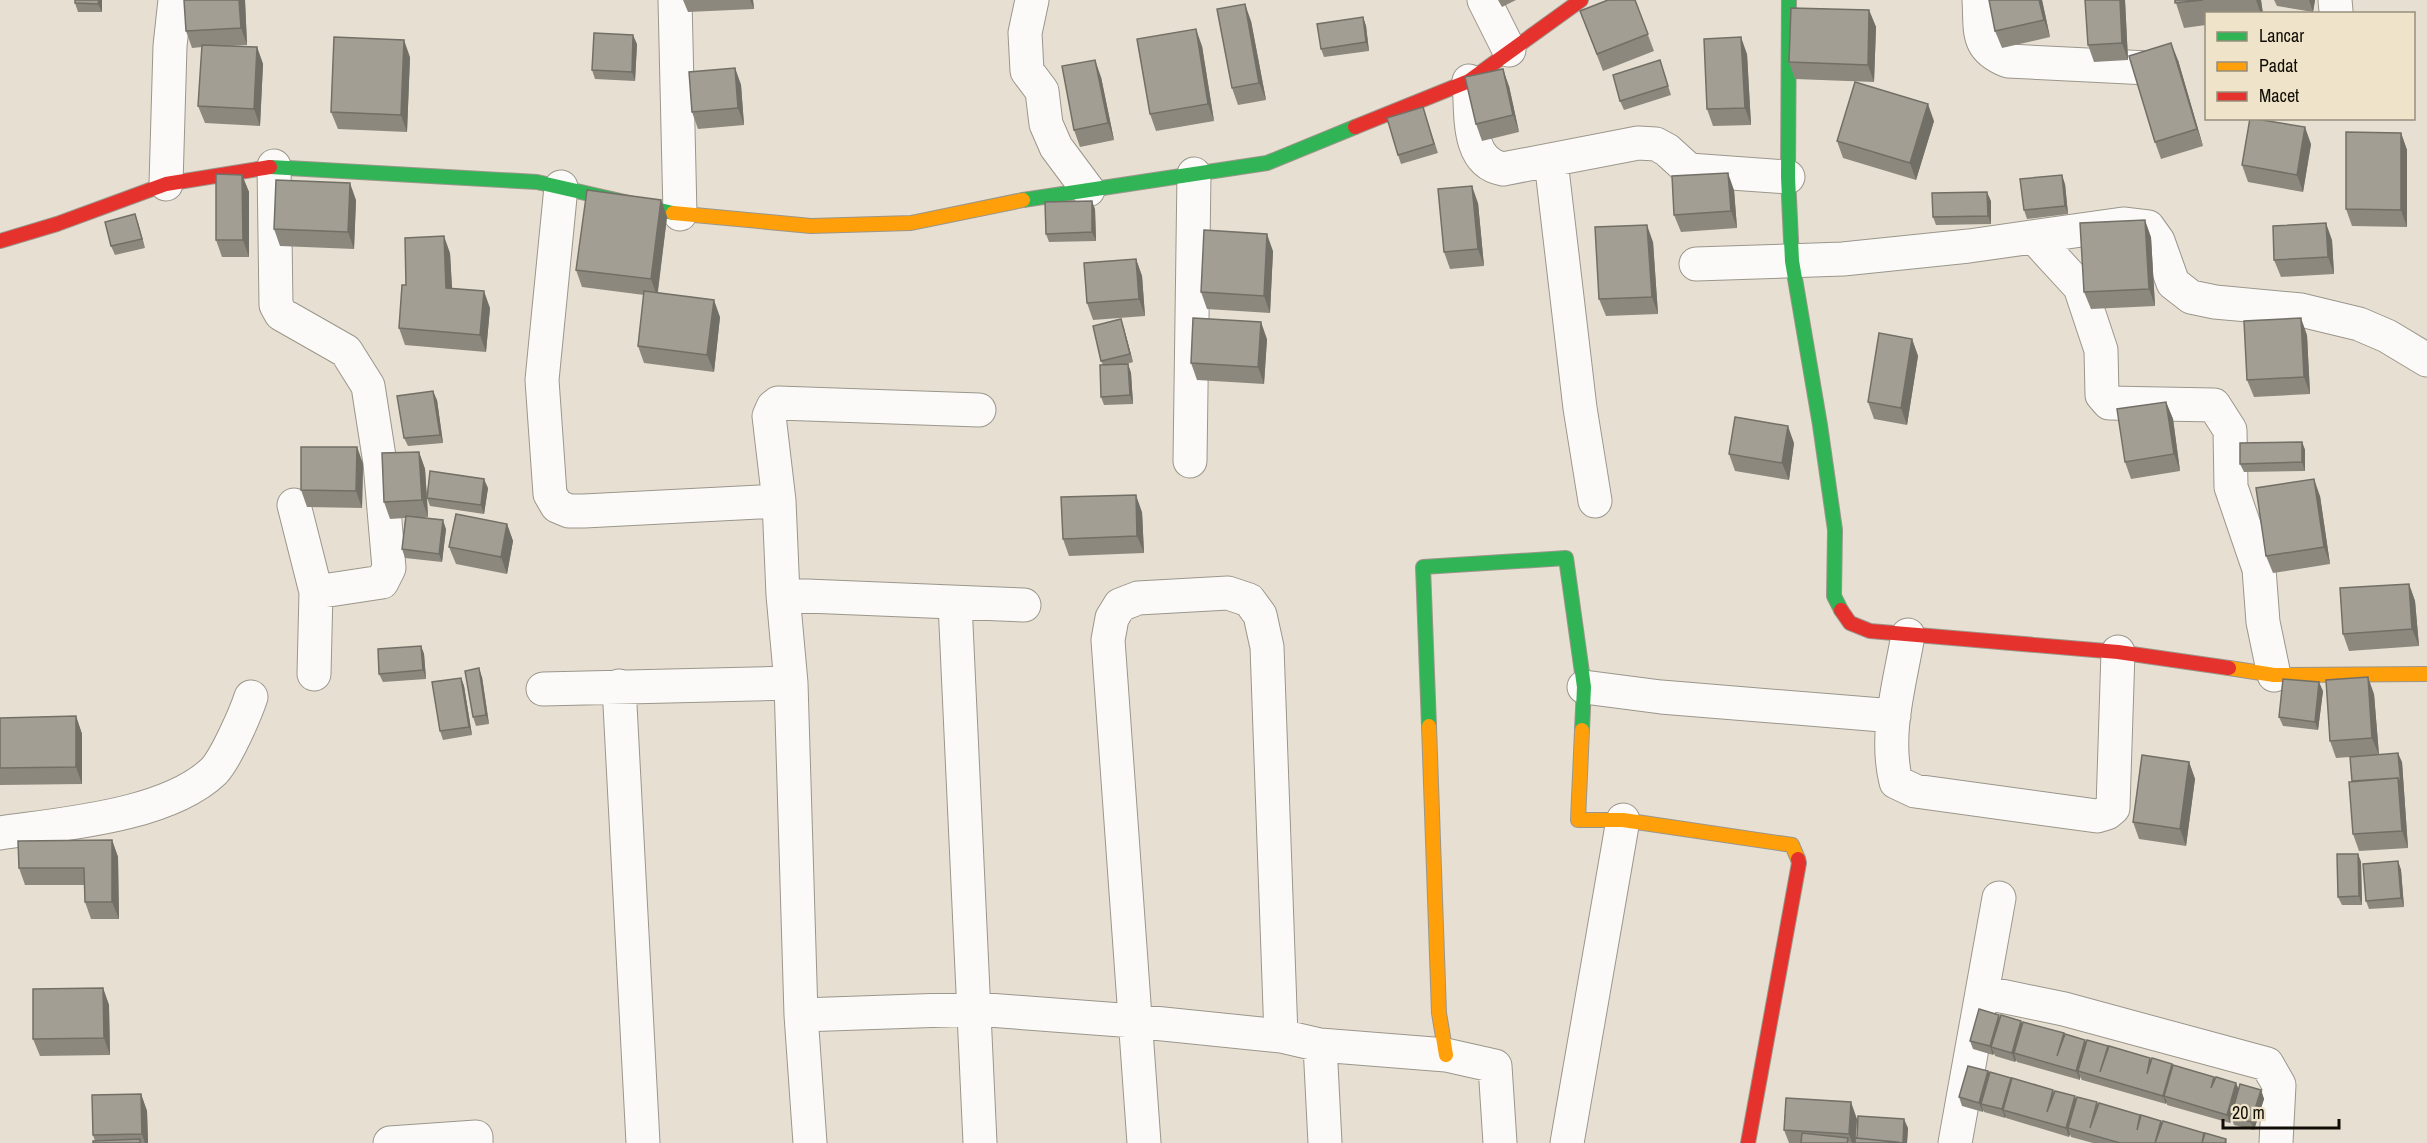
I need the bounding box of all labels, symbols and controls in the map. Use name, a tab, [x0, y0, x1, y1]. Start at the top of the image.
legend	[2205, 12, 2415, 120]
text: Lancar	[2259, 23, 2304, 48]
text: Padat	[2259, 53, 2298, 78]
text: Macet	[2259, 83, 2299, 108]
scale bar	[2223, 1092, 2338, 1130]
text: 20 m	[2232, 1100, 2265, 1125]

